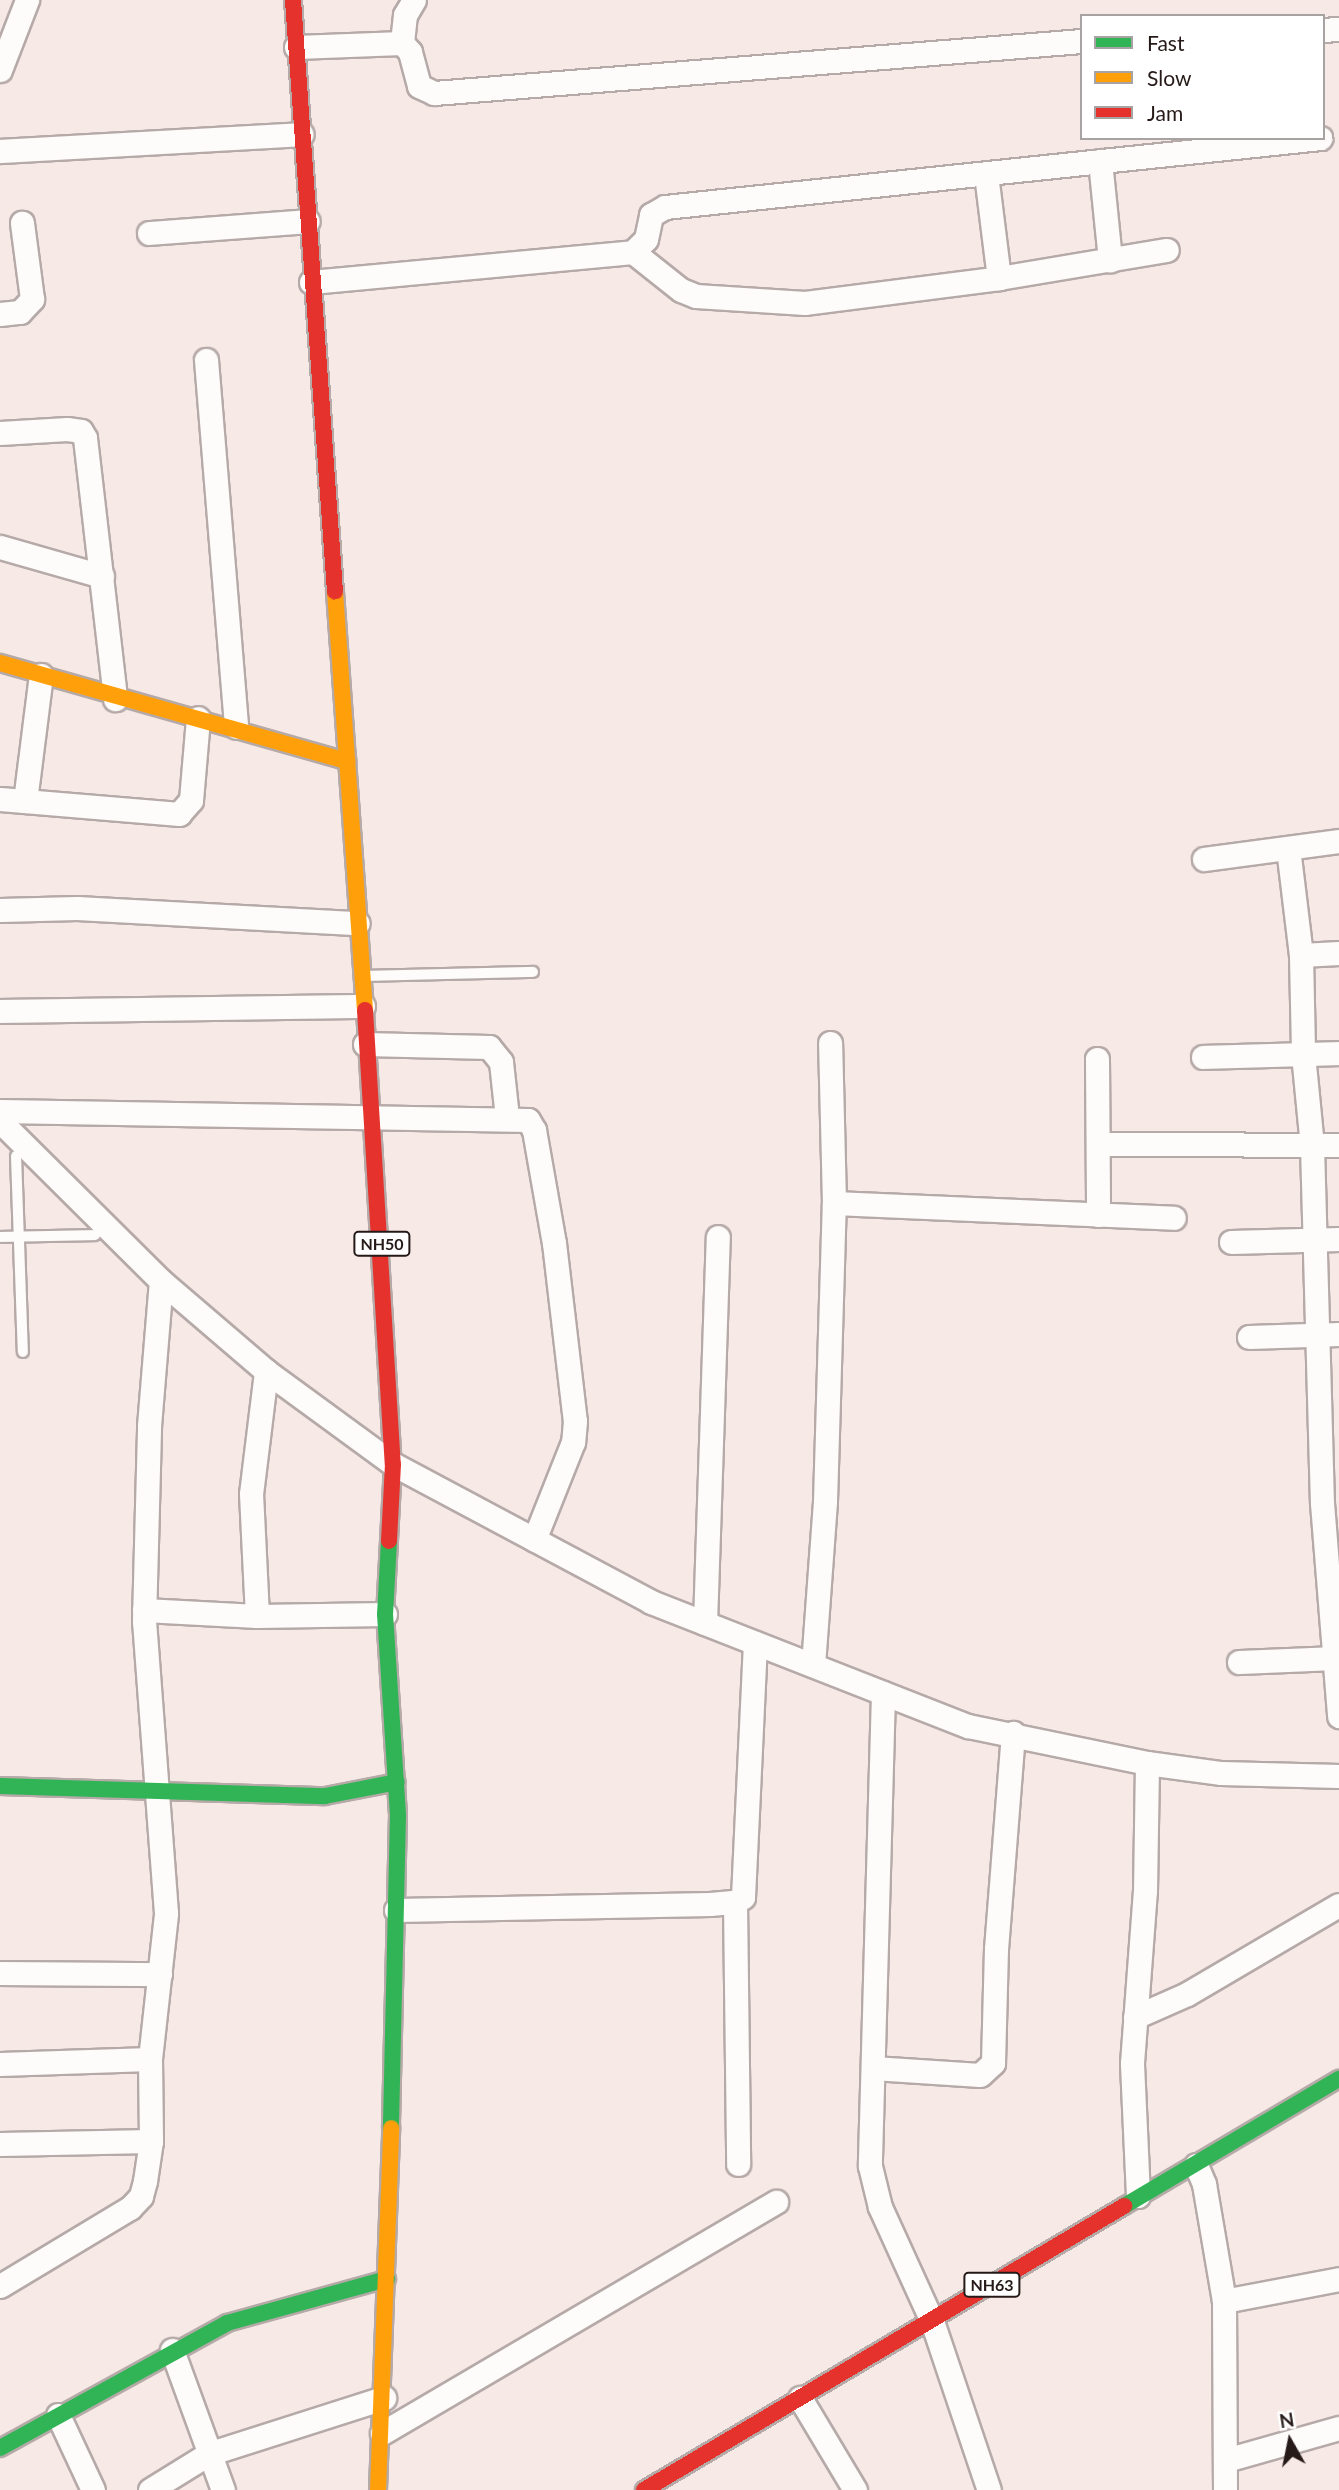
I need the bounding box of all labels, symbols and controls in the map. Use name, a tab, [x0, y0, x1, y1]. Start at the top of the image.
legend	[1080, 14, 1325, 140]
text: Fast	[1147, 30, 1184, 55]
text: Slow	[1147, 65, 1191, 90]
text: Jam	[1147, 100, 1183, 125]
road number: NH50	[352, 1232, 412, 1256]
road number: NH63	[962, 2272, 1022, 2298]
north arrow	[1255, 2406, 1325, 2476]
text: N	[1278, 2407, 1296, 2432]

